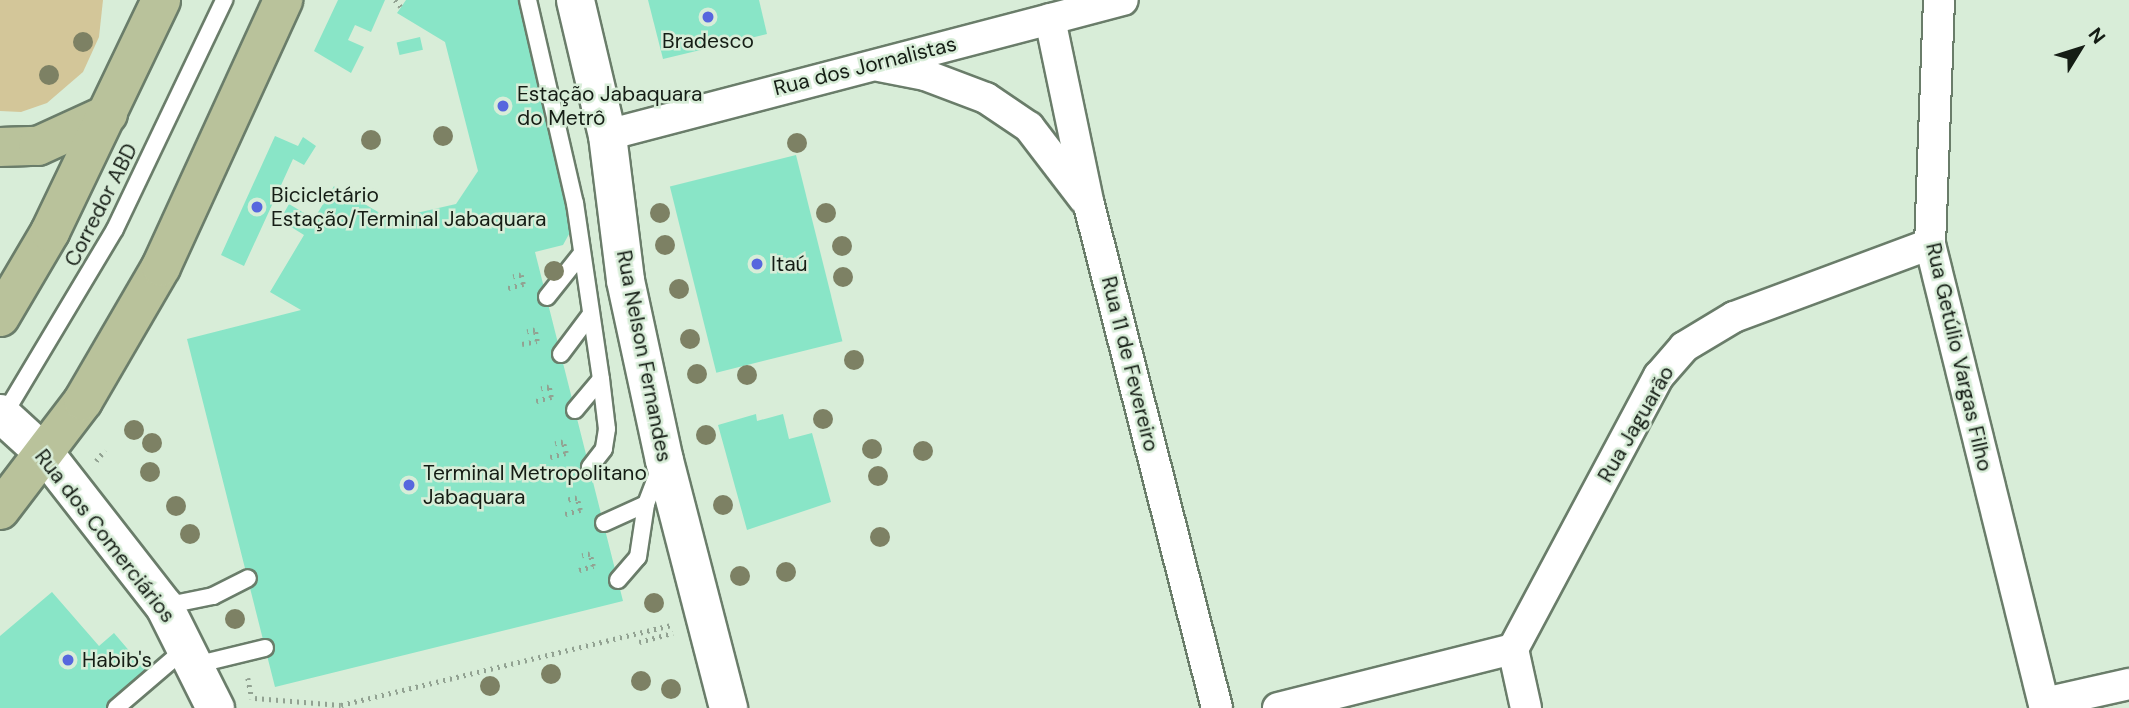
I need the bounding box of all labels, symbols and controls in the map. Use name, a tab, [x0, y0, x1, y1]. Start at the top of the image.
marker: Bradesco	[700, 9, 716, 25]
north arrow	[2045, 14, 2115, 84]
text: N	[2083, 23, 2111, 49]
place label: Bradesco	[662, 28, 754, 54]
street label: Rua dos Jornalistas	[771, 31, 959, 101]
place label: Estação Jabaquara do Metrô	[517, 81, 702, 131]
marker: Estação Jabaquara do Metrô	[495, 98, 511, 114]
street label: Corredor ABD	[59, 139, 143, 271]
place label: Bicicletário Estação/Terminal Jabaquara	[271, 182, 546, 232]
marker: Bicicletário Estação/Terminal Jabaquara	[249, 199, 265, 215]
street label: Rua Getúlio Vargas Filho	[1920, 240, 1998, 474]
street label: Rua Nelson Fernandes	[611, 248, 677, 464]
place label: Itaú	[771, 251, 808, 277]
marker: Itaú	[749, 256, 765, 272]
street label: Rua 11 de Fevereiro	[1096, 274, 1164, 454]
street label: Rua Jaguarão	[1593, 361, 1679, 487]
street label: Rua dos Comerciários	[29, 444, 181, 628]
place label: Terminal Metropolitano Jabaquara	[423, 460, 647, 510]
marker: Terminal Metropolitano Jabaquara	[401, 477, 417, 493]
place label: Habib's	[82, 647, 152, 673]
marker: Habib's	[60, 652, 76, 668]

